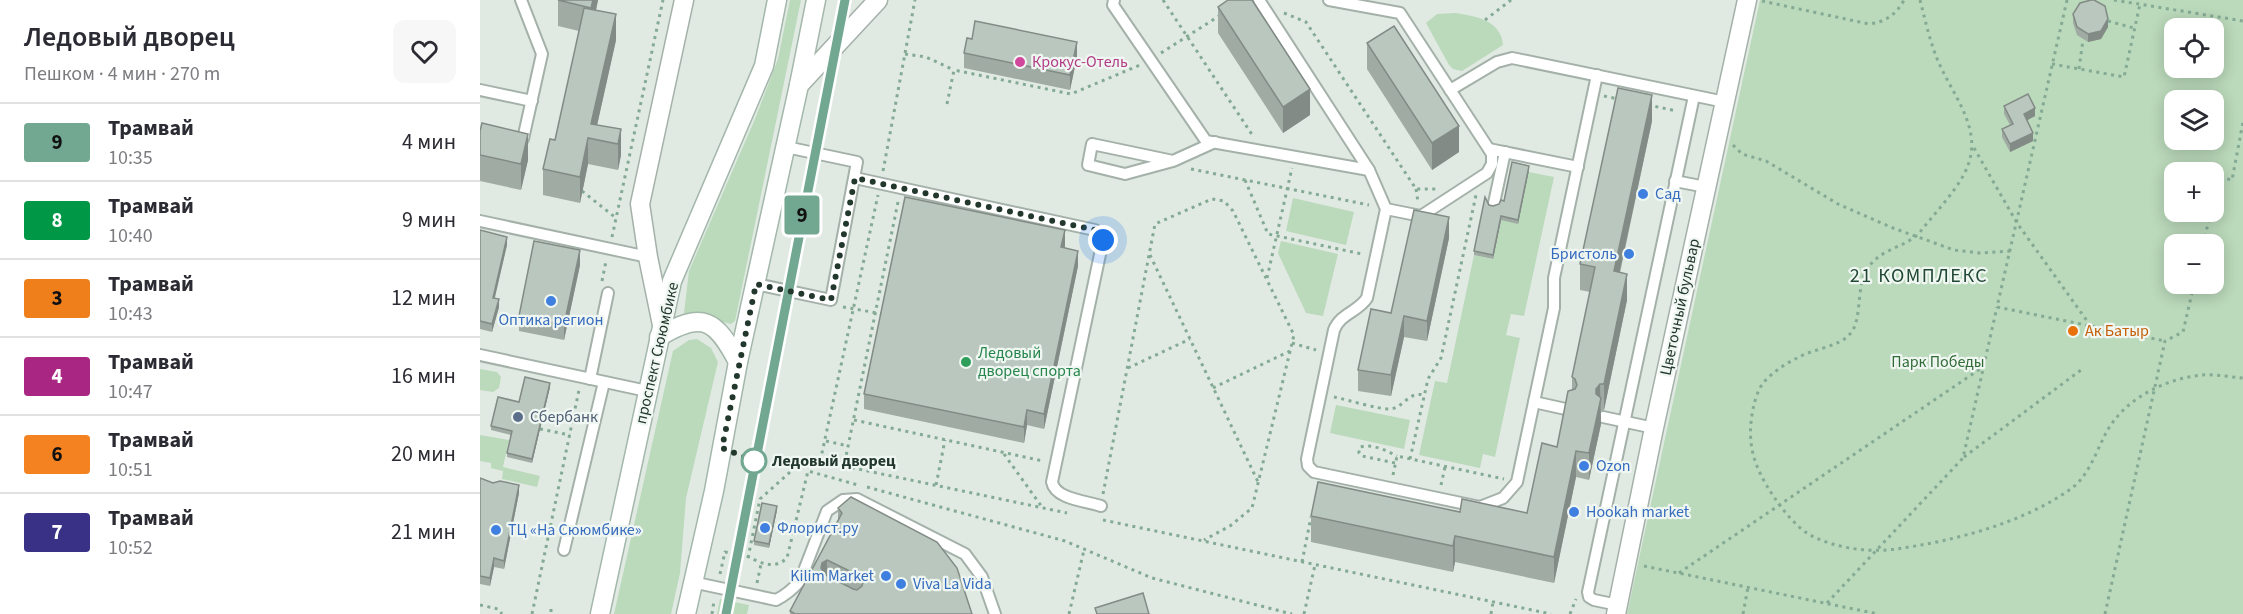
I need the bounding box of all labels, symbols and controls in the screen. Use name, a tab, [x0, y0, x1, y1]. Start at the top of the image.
text: Ледовый дворец	[24, 17, 235, 57]
map controls	[2164, 18, 2224, 294]
button: locate	[2164, 18, 2224, 78]
button: heart	[393, 20, 456, 83]
place label: Крокус-Отель	[1032, 51, 1128, 73]
marker: Крокус-Отель	[1013, 55, 1027, 69]
text: Пешком · 4 мин · 270 m	[24, 60, 220, 88]
button: layers	[2164, 90, 2224, 150]
text: Трамвай	[108, 112, 194, 144]
text: 4 мин	[402, 126, 456, 158]
text: 9	[51, 127, 63, 157]
text: 10:35	[108, 144, 153, 172]
button: +	[2164, 162, 2224, 222]
place label: Сад	[1655, 183, 1681, 205]
marker: Сад	[1636, 187, 1650, 201]
text: Трамвай	[108, 190, 194, 222]
line badge: 9	[782, 196, 822, 234]
text: 9	[796, 200, 808, 230]
text: 9 мин	[402, 204, 456, 236]
text: 8	[51, 205, 63, 235]
text: 10:40	[108, 222, 153, 250]
your location	[1088, 225, 1118, 255]
button: −	[2164, 234, 2224, 294]
street label: Цветочный бульвар	[1655, 236, 1705, 378]
place label: Бристоль	[1550, 243, 1617, 265]
marker: Бристоль	[1622, 247, 1636, 261]
district label: 21 КОМПЛЕКС	[1850, 262, 1988, 290]
text: Трамвай	[108, 268, 194, 300]
street label: проспект Сююмбике	[630, 280, 684, 426]
text: 12 мин	[391, 282, 456, 314]
text: 3	[51, 283, 63, 313]
marker: Оптика регион	[544, 294, 558, 308]
text: 10:43	[108, 300, 153, 328]
place label: Оптика регион	[499, 309, 604, 331]
place label: Ак Батыр	[2085, 320, 2149, 342]
marker: Ак Батыр	[2066, 324, 2080, 338]
place label: Ледовый дворец спорта	[978, 342, 1081, 382]
text: Трамвай	[108, 346, 194, 378]
park label: Парк Победы	[1891, 351, 1985, 373]
marker: Ледовый дворец спорта	[959, 355, 973, 369]
text: 16 мин	[391, 360, 456, 392]
text: 4	[51, 361, 63, 391]
text: 10:47	[108, 378, 153, 406]
place label: Сбербанк	[530, 406, 598, 428]
marker: Сбербанк	[511, 410, 525, 424]
text: Трамвай	[108, 424, 194, 456]
text: 20 мин	[391, 438, 456, 470]
text: 6	[51, 439, 63, 469]
marker: Ледовый дворец	[741, 448, 767, 474]
place label: Ледовый дворец	[771, 450, 896, 472]
place label: Ozon	[1596, 455, 1631, 477]
text: 10:51	[108, 456, 153, 484]
marker: Ozon	[1577, 459, 1591, 473]
place label: Hookah market	[1586, 501, 1690, 523]
text: Трамвай	[108, 502, 194, 534]
marker: Hookah market	[1567, 505, 1581, 519]
text: 21 мин	[391, 516, 456, 548]
text: 7	[51, 517, 63, 547]
place label: Флорист.ру	[777, 517, 859, 539]
place label: ТЦ «На Сююмбике»	[508, 519, 642, 541]
marker: Флорист.ру	[758, 521, 772, 535]
marker: ТЦ «На Сююмбике»	[489, 523, 503, 537]
text: 10:52	[108, 534, 153, 562]
place label: Kilim Market	[790, 565, 875, 587]
marker: Kilim Market	[879, 569, 893, 583]
place label: Viva La Vida	[913, 573, 992, 595]
marker: Viva La Vida	[894, 577, 908, 591]

